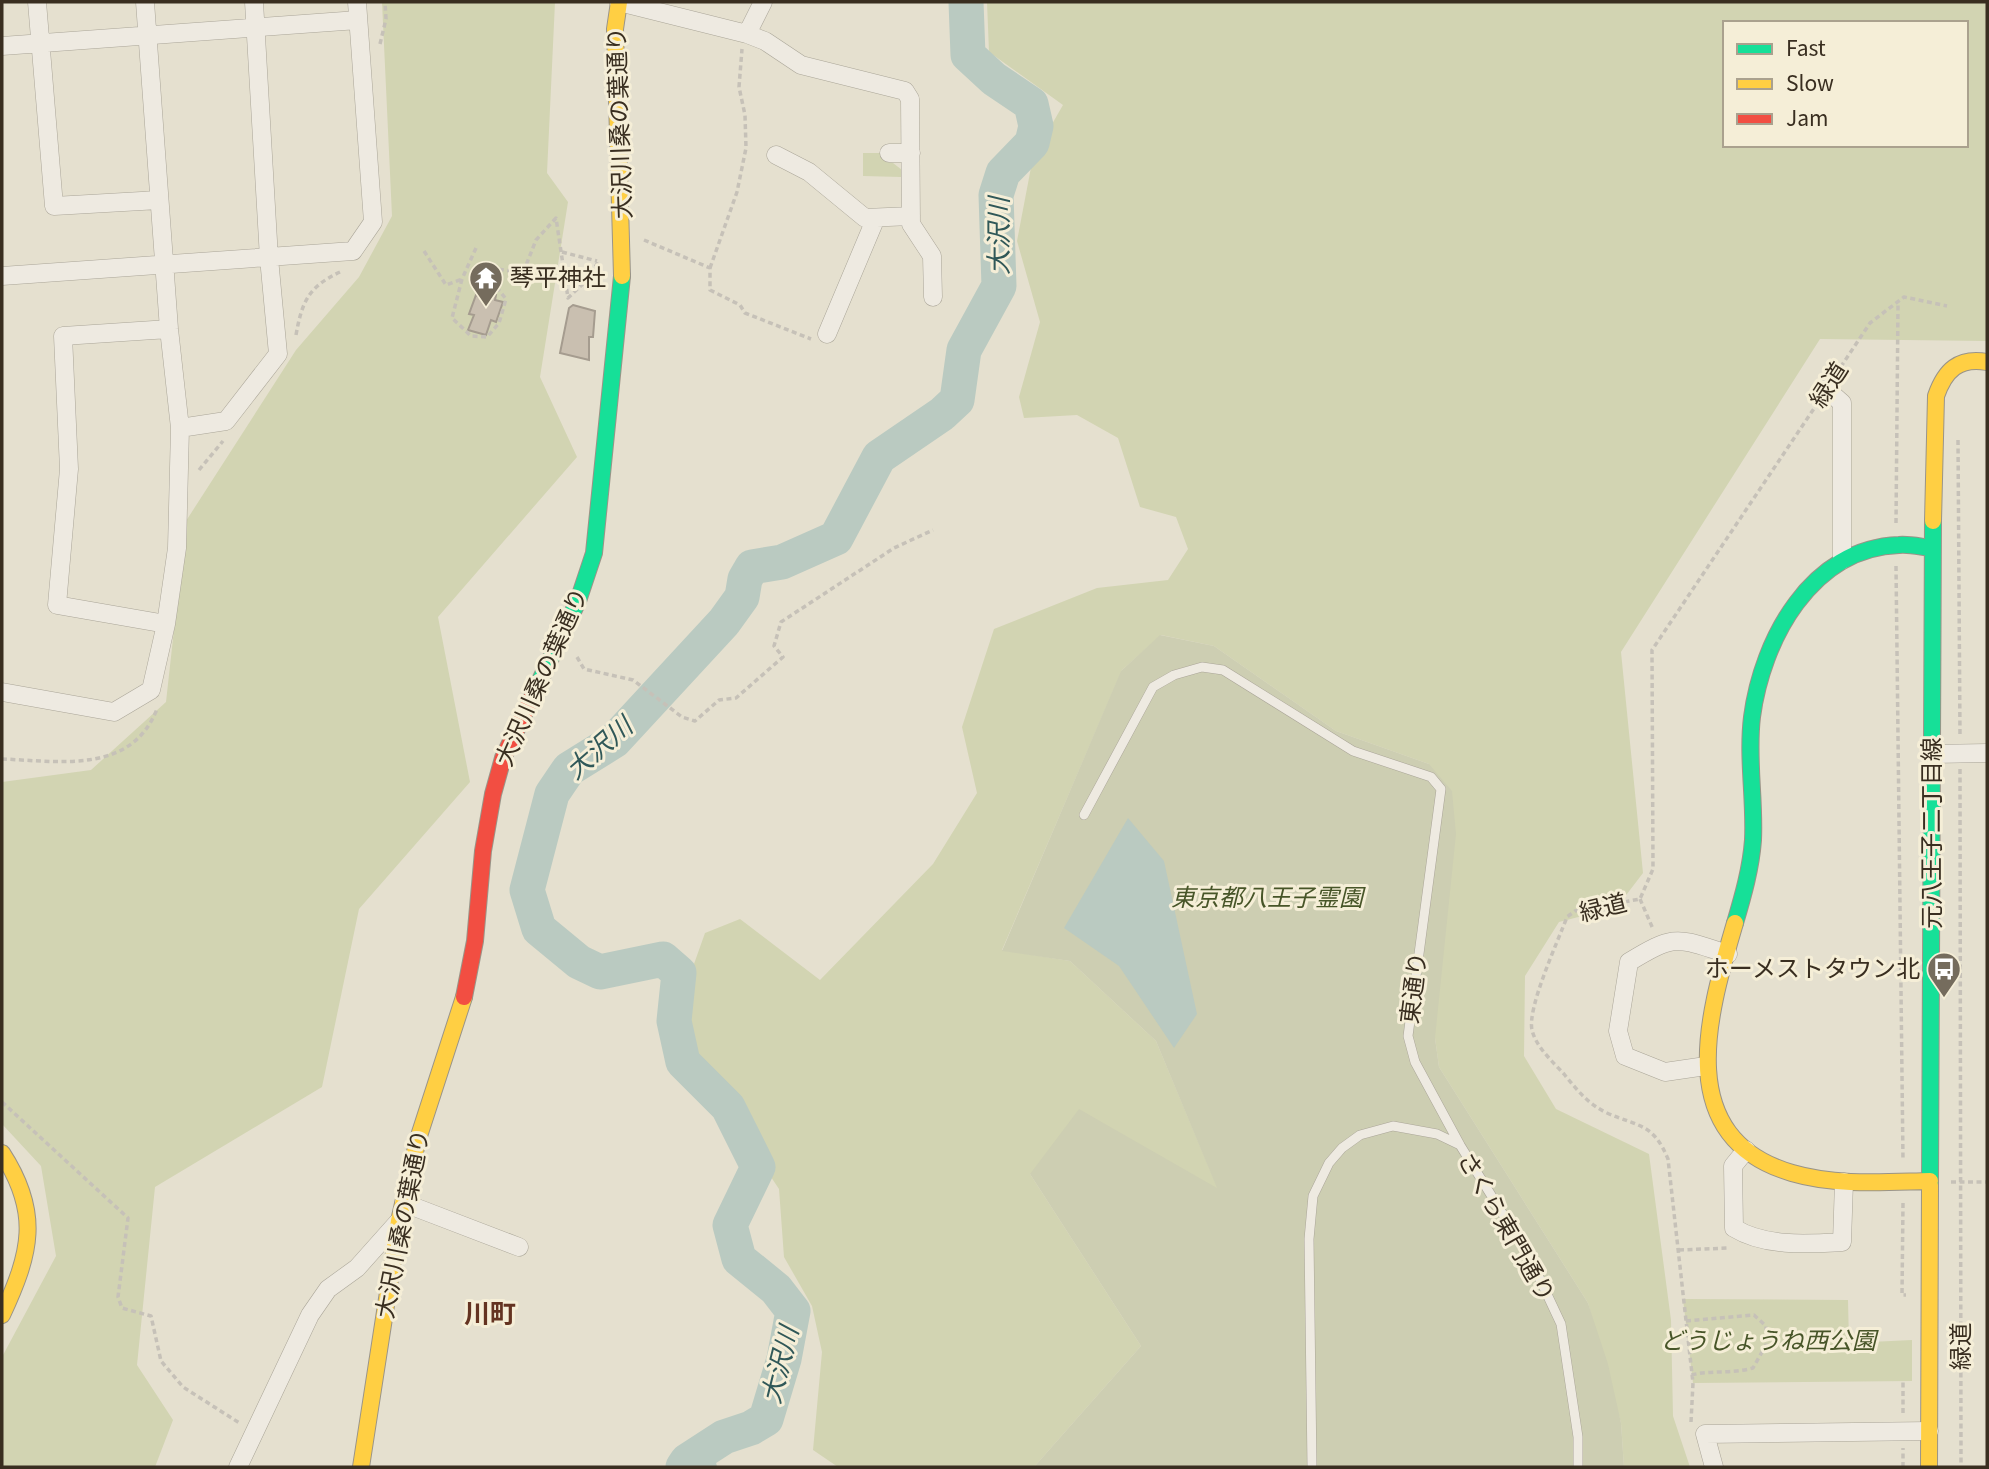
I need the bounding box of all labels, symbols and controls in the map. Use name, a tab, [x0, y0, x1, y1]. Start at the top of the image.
legend	[1723, 21, 1968, 147]
street label: 大沢川桑の葉通り	[597, 27, 638, 220]
text: Fast	[1786, 32, 1826, 62]
text: Slow	[1786, 67, 1834, 97]
text: Jam	[1786, 102, 1829, 132]
water label: 大沢川	[978, 194, 1015, 275]
place label: 琴平神社	[510, 258, 606, 293]
temple icon: 琴平神社	[467, 259, 505, 308]
street label: 緑道	[1799, 354, 1855, 413]
street label: 大沢川桑の葉通り	[485, 581, 595, 771]
water label: 大沢川	[556, 705, 641, 786]
street label: 元八王子二丁目線	[1912, 737, 1947, 929]
park label: 東京都八王子霊園	[1171, 878, 1366, 913]
street label: 緑道	[1575, 883, 1630, 928]
place label: ホーメストタウン北	[1705, 949, 1920, 984]
street label: 東通り	[1390, 950, 1433, 1026]
bus stop icon: ホーメストタウン北	[1925, 950, 1963, 999]
street label: 大沢川桑の葉通り	[365, 1126, 436, 1321]
street label: さくら東門通り	[1451, 1144, 1565, 1307]
district label: 川町	[464, 1293, 516, 1330]
water label: 大沢川	[750, 1319, 806, 1407]
park label: どうじょうね西公園	[1660, 1321, 1879, 1356]
street label: 緑道	[1941, 1322, 1976, 1370]

